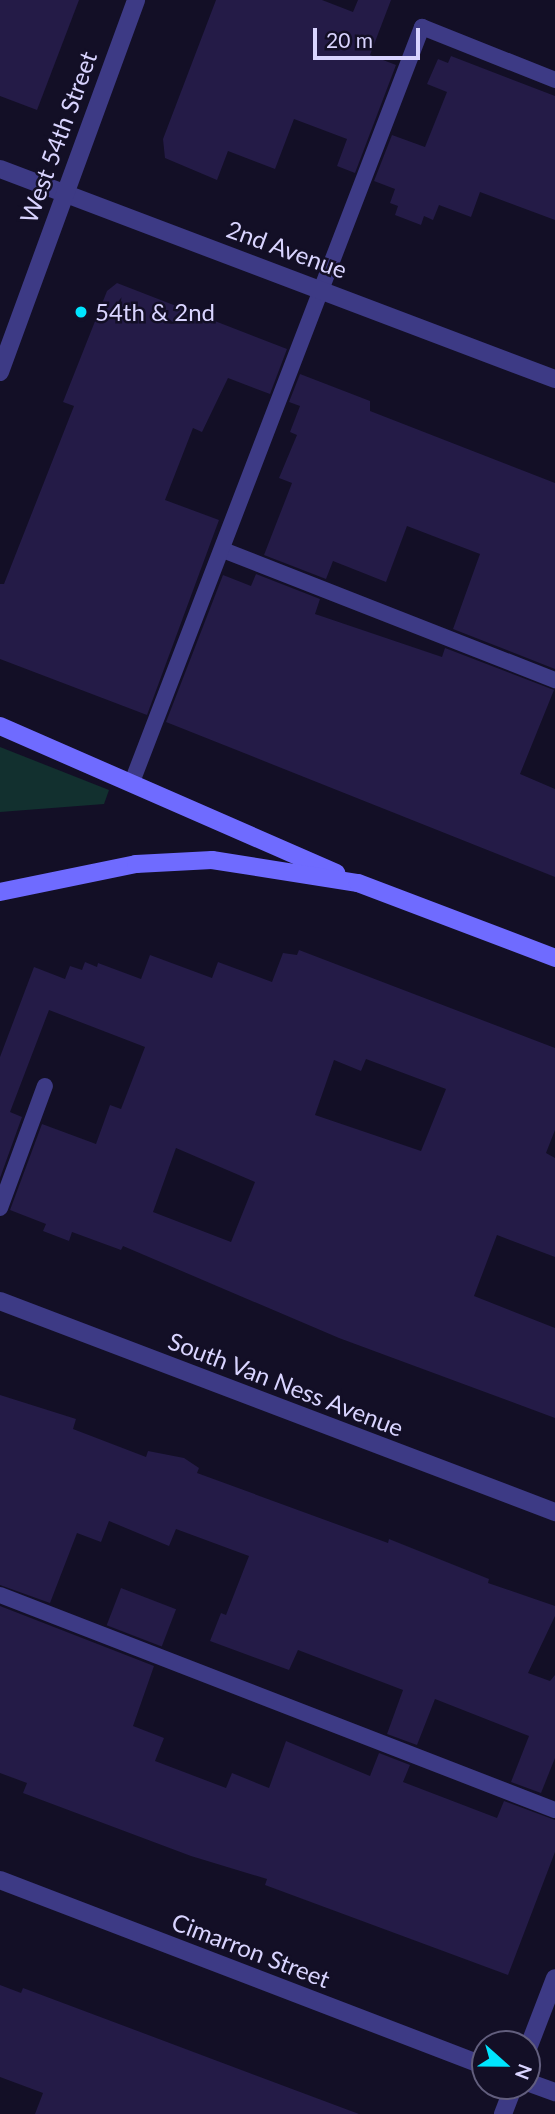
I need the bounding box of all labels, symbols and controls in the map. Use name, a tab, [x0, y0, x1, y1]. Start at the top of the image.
scale bar	[317, 14, 424, 58]
text: 20 m	[326, 27, 373, 52]
street label: West 54th Street	[14, 47, 102, 227]
street label: 2nd Avenue	[223, 214, 351, 284]
place label: 54th & 2nd	[95, 298, 215, 326]
marker: 54th & 2nd	[73, 304, 89, 320]
street label: South Van Ness Avenue	[164, 1326, 408, 1442]
street label: Cimarron Street	[168, 1907, 334, 1993]
north arrow	[471, 2030, 541, 2100]
text: N	[511, 2061, 538, 2083]

